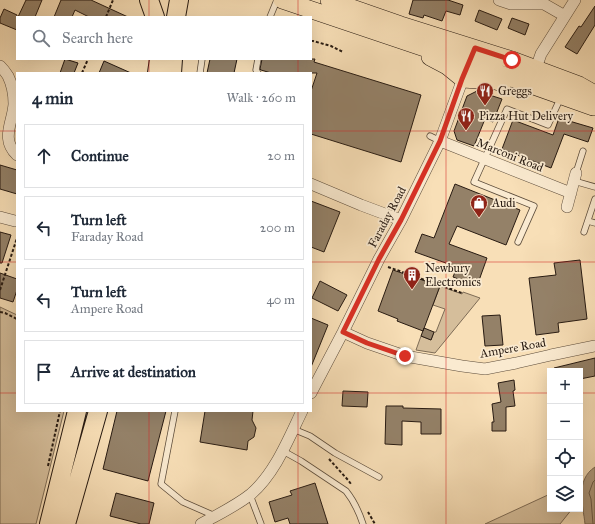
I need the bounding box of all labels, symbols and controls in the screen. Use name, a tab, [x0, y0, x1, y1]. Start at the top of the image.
search box	[16, 16, 312, 60]
icon: search	[30, 27, 52, 49]
text: Search here	[62, 29, 133, 47]
route start	[503, 51, 521, 69]
restaurant icon: Greggs	[475, 81, 495, 106]
place label: Greggs	[498, 84, 532, 99]
text: 4 min	[32, 88, 73, 109]
text: Walk · 260 m	[226, 90, 296, 106]
restaurant icon: Pizza Hut Delivery	[456, 106, 476, 131]
place label: Pizza Hut Delivery	[479, 109, 573, 123]
street label: Marconi Road	[474, 135, 546, 175]
icon: ahead	[33, 145, 55, 167]
text: Continue	[71, 147, 129, 165]
text: 20 m	[267, 148, 295, 164]
street label: Faraday Road	[365, 184, 409, 250]
shop icon: Audi	[469, 193, 489, 218]
place label: Audi	[491, 196, 516, 210]
text: Turn left	[71, 211, 127, 229]
icon: left	[33, 217, 55, 239]
text: 200 m	[260, 220, 295, 236]
text: Faraday Road	[71, 229, 144, 245]
place label: Newbury Electronics	[425, 261, 481, 289]
building icon: Newbury Electronics	[402, 265, 422, 290]
text: Turn left	[71, 283, 127, 301]
icon: left	[33, 289, 55, 311]
text: 40 m	[266, 292, 295, 308]
text: Ampere Road	[71, 301, 143, 317]
street label: Ampere Road	[478, 335, 547, 361]
route end	[396, 347, 414, 365]
icon: arrive	[33, 361, 55, 383]
text: Arrive at destination	[71, 363, 196, 381]
map controls	[547, 368, 583, 512]
button: +	[547, 368, 583, 404]
button: −	[547, 404, 583, 440]
button: locate	[547, 440, 583, 476]
button: layers	[547, 476, 583, 512]

